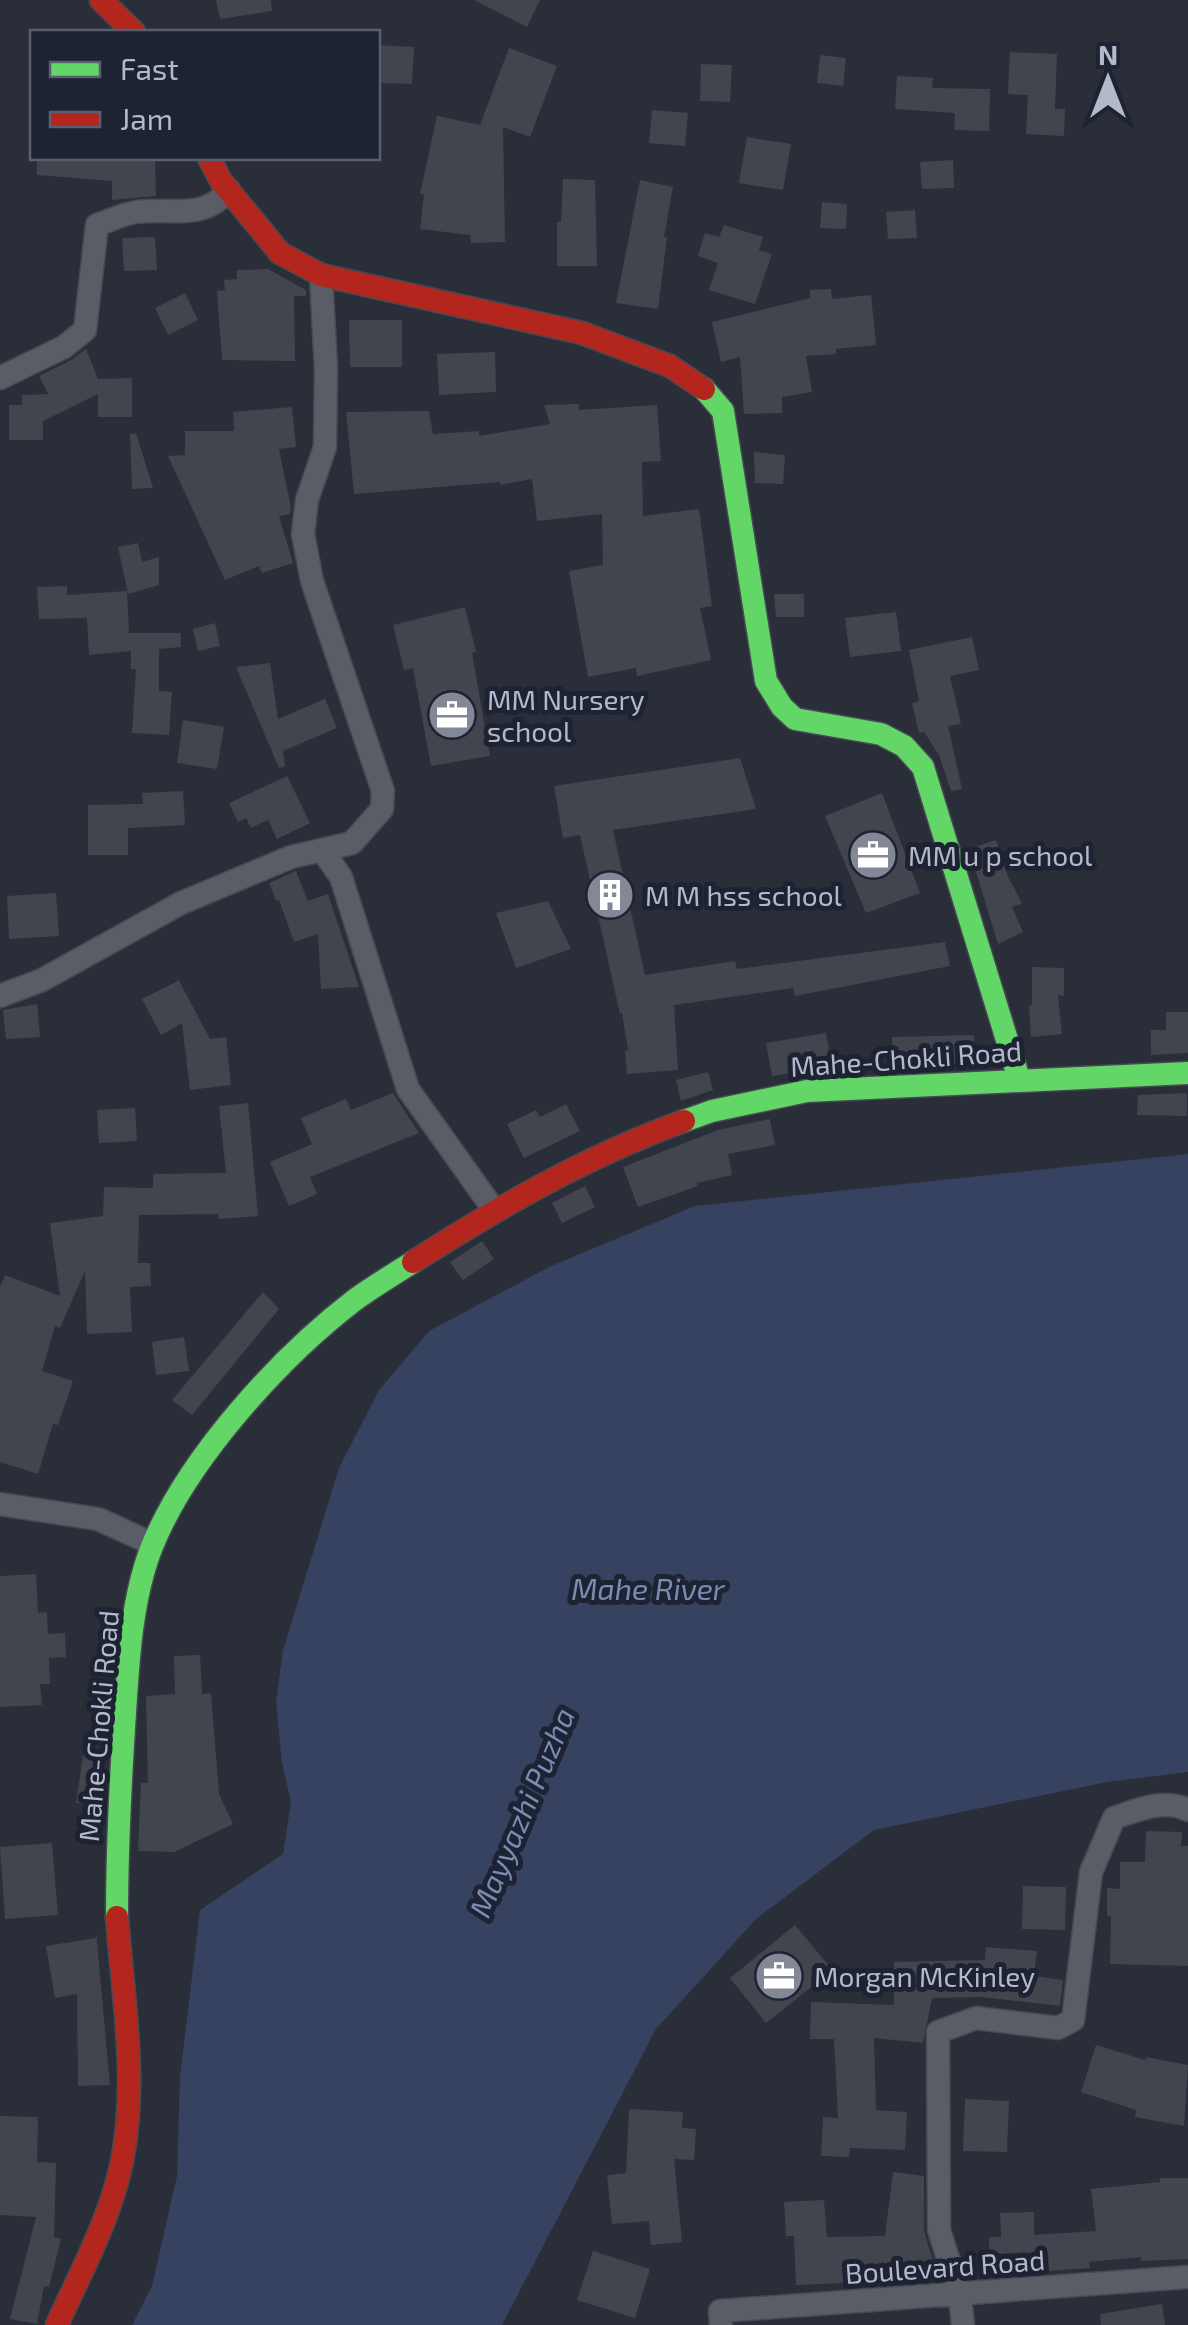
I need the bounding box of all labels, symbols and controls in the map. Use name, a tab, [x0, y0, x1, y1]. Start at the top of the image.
legend	[30, 30, 380, 160]
north arrow	[1058, 30, 1158, 130]
text: N	[1098, 37, 1118, 71]
text: Fast	[120, 50, 179, 86]
text: Jam	[120, 100, 173, 136]
place label: MM Nursery school	[487, 682, 645, 748]
office icon: MM Nursery school	[426, 689, 478, 741]
office icon: MM u p school	[847, 829, 899, 881]
place label: MM u p school	[908, 838, 1093, 872]
building icon: M M hss school	[584, 869, 636, 921]
place label: M M hss school	[645, 878, 843, 912]
street label: Mahe-Chokli Road	[789, 1033, 1023, 1083]
water label: Mahe River	[571, 1570, 726, 1606]
street label: Mahe-Chokli Road	[71, 1609, 125, 1843]
water label: Mayyazhi Puzha	[461, 1702, 582, 1922]
office icon: Morgan McKinley	[753, 1950, 805, 2002]
place label: Morgan McKinley	[814, 1959, 1035, 1993]
street label: Boulevard Road	[844, 2242, 1046, 2290]

